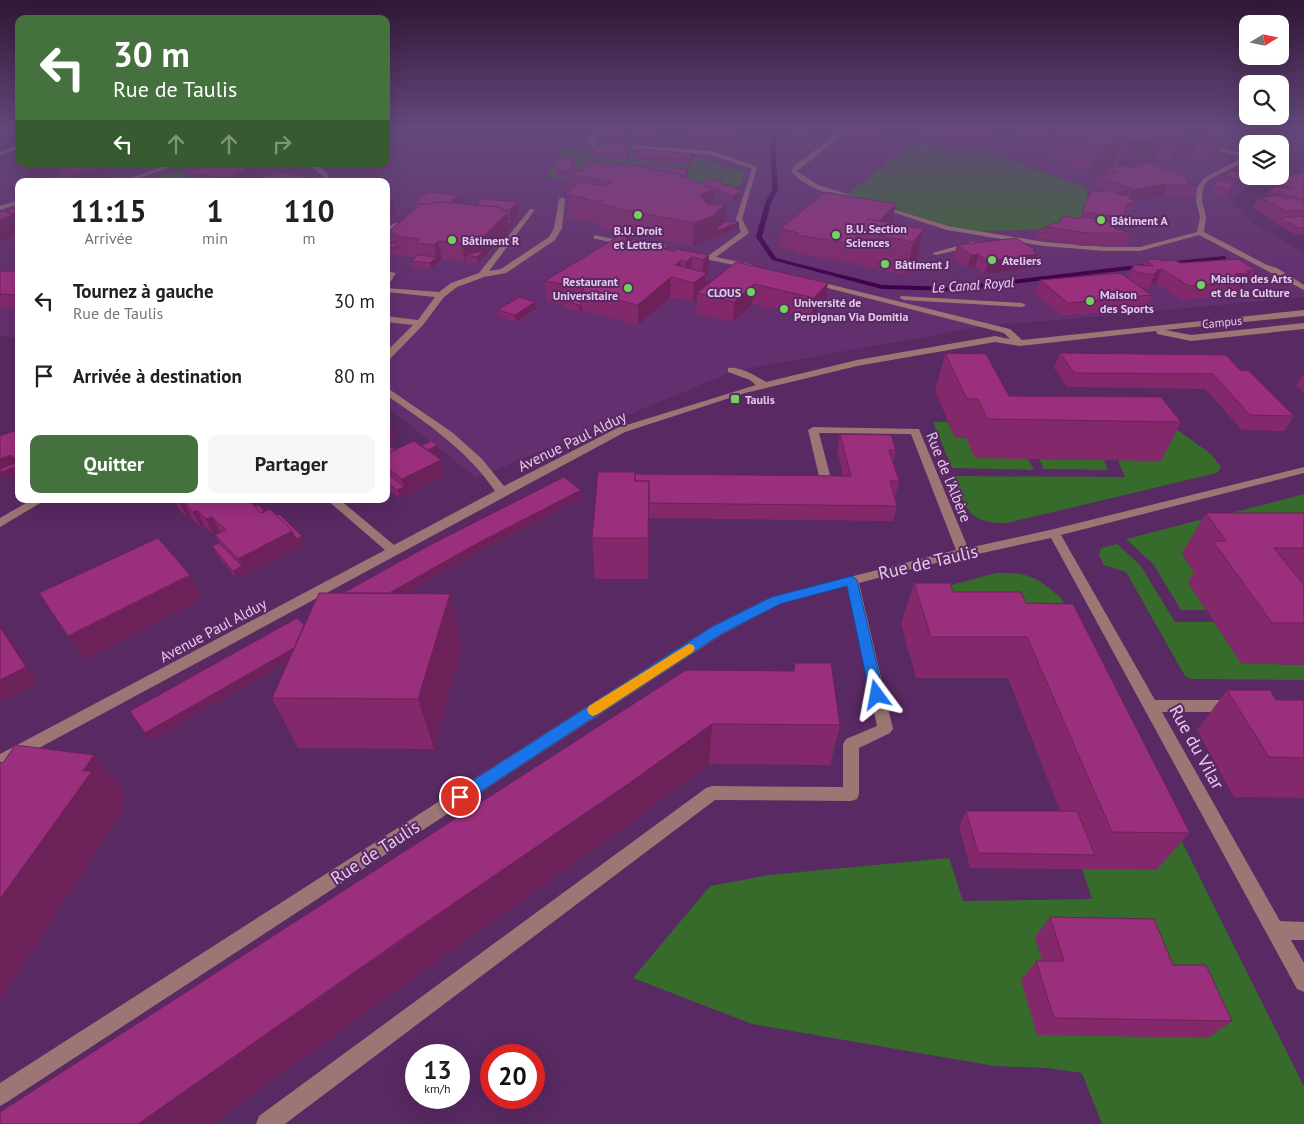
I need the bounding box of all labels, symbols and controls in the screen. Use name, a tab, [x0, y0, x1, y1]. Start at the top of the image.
north arrow	[1239, 15, 1289, 65]
map controls	[1239, 15, 1289, 185]
text: 30 m	[113, 31, 190, 77]
icon: left	[30, 35, 95, 100]
text: Rue de Taulis	[113, 75, 237, 103]
button: search	[1239, 75, 1289, 125]
icon: left	[109, 130, 137, 158]
icon: ahead	[162, 130, 190, 158]
icon: ahead	[215, 130, 243, 158]
icon: right	[268, 130, 296, 158]
button: layers	[1239, 135, 1289, 185]
text: 11:15	[70, 191, 147, 230]
text: 1	[207, 191, 224, 230]
text: 110	[283, 191, 335, 230]
marker: B.U. Droit et Lettres	[632, 209, 644, 221]
place label: Bâtiment A	[1111, 213, 1169, 228]
marker: Bâtiment A	[1095, 214, 1107, 226]
place label: B.U. Section Sciences	[846, 221, 907, 250]
place label: B.U. Droit et Lettres	[614, 223, 663, 252]
text: Arrivée	[84, 228, 133, 248]
text: min	[202, 228, 228, 248]
text: m	[303, 228, 316, 248]
marker: B.U. Section Sciences	[830, 229, 842, 241]
place label: Bâtiment R	[462, 233, 520, 248]
marker: Bâtiment R	[446, 234, 458, 246]
place label: Ateliers	[1002, 253, 1041, 268]
marker: Ateliers	[986, 254, 998, 266]
place label: Bâtiment J	[895, 257, 949, 272]
marker: Bâtiment J	[879, 258, 891, 270]
place label: Maison des Arts et de la Culture	[1211, 271, 1292, 300]
water label: Le Canal Royal	[931, 273, 1015, 297]
place label: Restaurant Universitaire	[553, 274, 619, 303]
text: Tournez à gauche	[73, 279, 214, 303]
marker: Maison des Arts et de la Culture	[1195, 279, 1207, 291]
marker: Restaurant Universitaire	[622, 282, 634, 294]
place label: CLOUS	[707, 285, 741, 300]
marker: CLOUS	[745, 286, 757, 298]
icon: left	[30, 287, 58, 315]
place label: Maison des Sports	[1100, 287, 1154, 316]
text: 30 m	[334, 289, 375, 313]
place label: Université de Perpignan Via Domitia	[794, 295, 909, 324]
marker: Maison des Sports	[1084, 295, 1096, 307]
text: Rue de Taulis	[73, 303, 163, 323]
marker: Université de Perpignan Via Domitia	[778, 303, 790, 315]
street label: Campus	[1201, 312, 1243, 332]
icon: arrive	[30, 362, 58, 390]
text: Arrivée à destination	[73, 364, 242, 388]
text: 80 m	[334, 364, 375, 388]
place label: Taulis	[745, 392, 775, 407]
marker: Taulis	[729, 393, 741, 405]
street label: Avenue Paul Alduy	[515, 406, 629, 476]
street label: Rue de l'Albère	[922, 429, 976, 525]
button: Quitter	[30, 435, 198, 493]
button: Partager	[208, 435, 375, 493]
street label: Rue de Taulis	[876, 539, 980, 585]
street label: Avenue Paul Alduy	[156, 594, 270, 666]
position arrow	[850, 668, 902, 720]
street label: Rue du Vilar	[1164, 701, 1230, 793]
pin	[439, 776, 481, 818]
icon: arrive	[446, 783, 474, 811]
street label: Rue de Taulis	[326, 815, 424, 889]
speed limit sign: 20	[480, 1044, 545, 1109]
text: 13	[423, 1054, 452, 1086]
text: km/h	[424, 1081, 451, 1096]

